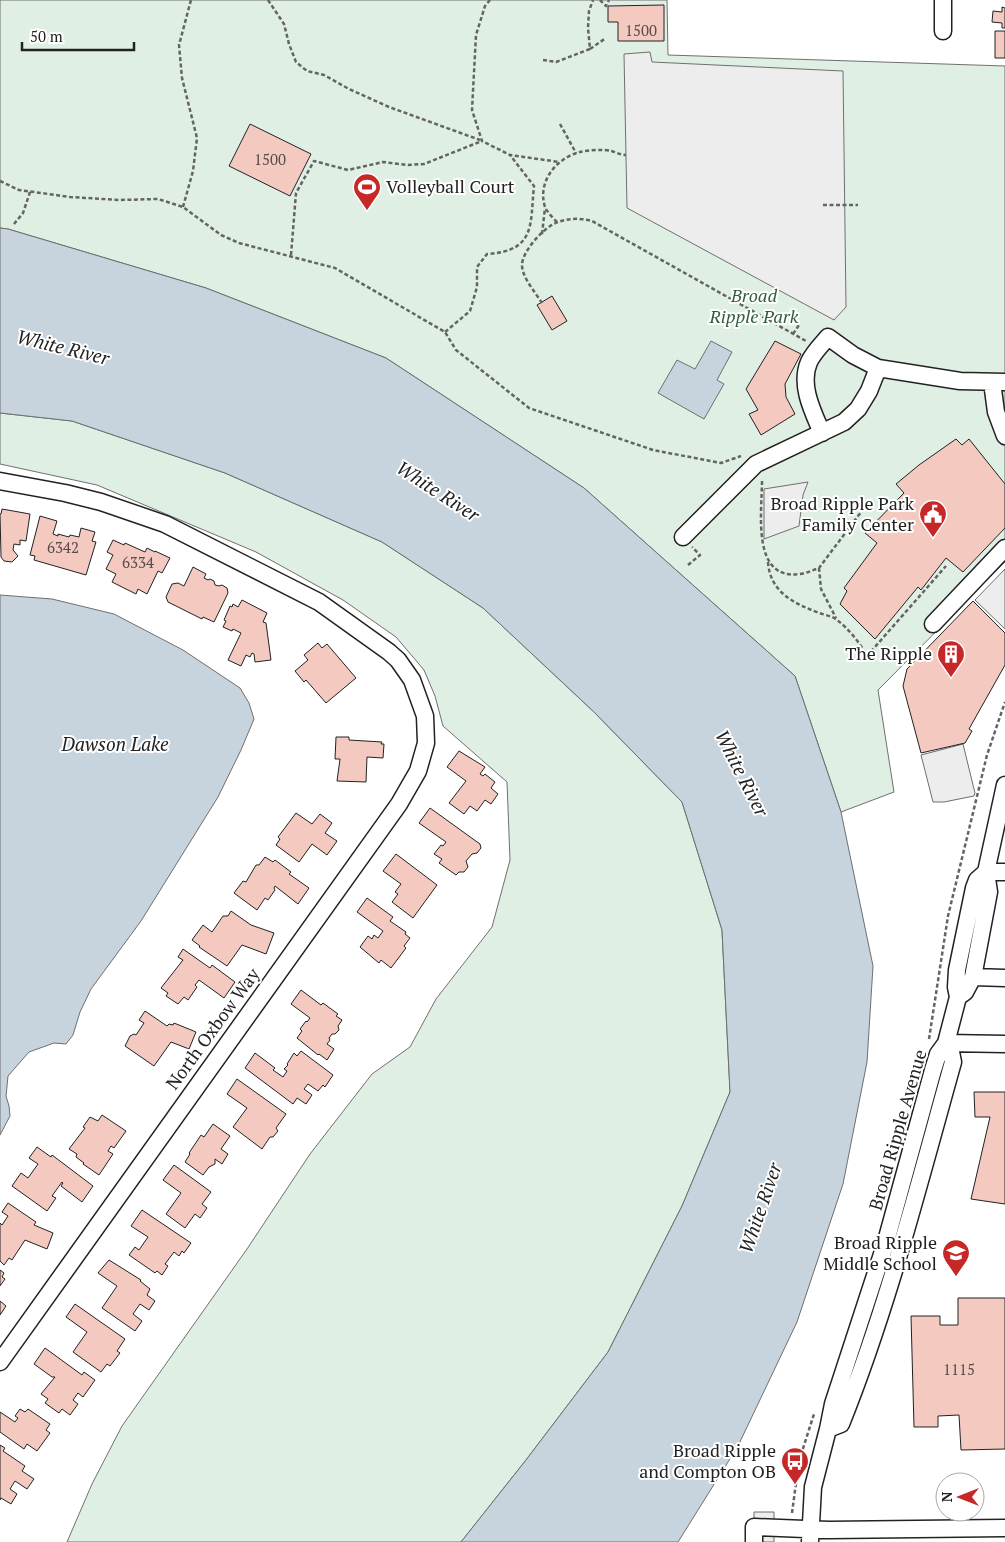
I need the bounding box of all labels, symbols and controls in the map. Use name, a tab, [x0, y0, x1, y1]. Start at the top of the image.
scale bar	[22, 20, 135, 52]
house number: 1500	[625, 20, 657, 40]
text: 50 m	[30, 26, 63, 46]
house number: 1500	[254, 149, 286, 169]
sports icon: Volleyball Court	[352, 172, 382, 211]
place label: Volleyball Court	[386, 174, 515, 198]
park label: Broad Ripple Park	[709, 283, 799, 328]
water label: White River	[14, 323, 113, 370]
water label: White River	[392, 454, 485, 527]
place label: Broad Ripple Park Family Center	[771, 491, 915, 536]
public building icon: Broad Ripple Park Family Center	[918, 499, 948, 538]
house number: 6342	[47, 537, 79, 557]
house number: 6334	[122, 552, 154, 572]
building icon: The Ripple	[936, 639, 966, 678]
place label: The Ripple	[845, 641, 932, 665]
water label: White River	[710, 725, 775, 821]
water label: Dawson Lake	[60, 731, 169, 756]
street label: North Oxbow Way	[160, 962, 265, 1094]
street label: Broad Ripple Avenue	[863, 1047, 931, 1213]
water label: White River	[732, 1159, 787, 1256]
place label: Broad Ripple Middle School	[823, 1230, 937, 1275]
school or university icon: Broad Ripple Middle School	[941, 1238, 971, 1277]
house number: 1115	[943, 1359, 975, 1379]
place label: Broad Ripple and Compton OB	[639, 1438, 776, 1483]
bus stop icon: Broad Ripple and Compton OB	[780, 1446, 810, 1485]
north arrow	[935, 1472, 985, 1522]
text: N	[937, 1491, 956, 1502]

